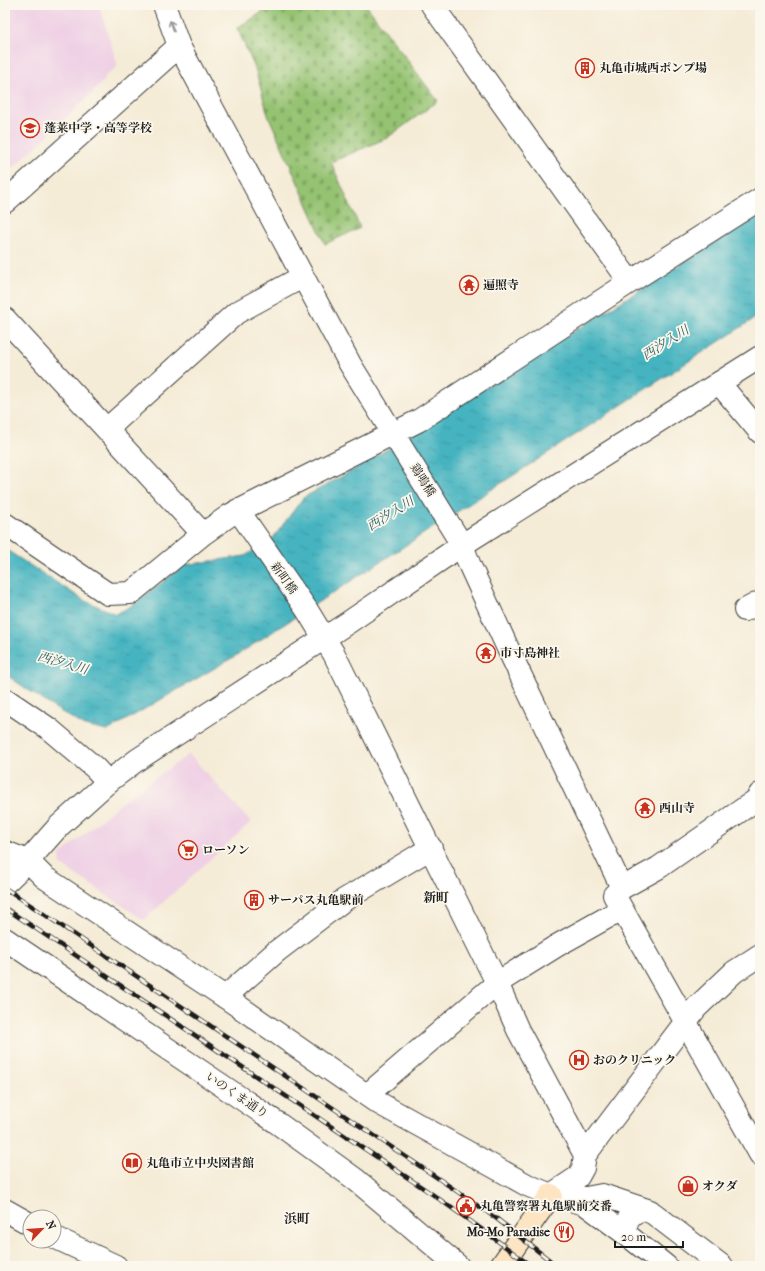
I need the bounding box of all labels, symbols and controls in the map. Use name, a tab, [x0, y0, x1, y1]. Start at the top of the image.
one-way arrow	[167, 20, 175, 32]
building icon: 丸亀市城西ポンプ場	[574, 57, 596, 79]
place label: 丸亀市城西ポンプ場	[599, 61, 707, 75]
school or university icon: 蓬莱中学・高等学校	[19, 117, 41, 139]
place label: 蓬莱中学・高等学校	[44, 121, 152, 135]
temple icon: 遍照寺	[458, 274, 480, 296]
place label: 遍照寺	[483, 278, 519, 292]
water label: 西汐入川	[639, 321, 693, 363]
street label: 鶏鳴橋	[408, 461, 438, 499]
water label: 西汐入川	[364, 492, 418, 534]
street label: 新町橋	[268, 559, 300, 597]
temple icon: 市寸島神社	[475, 642, 497, 664]
place label: 市寸島神社	[500, 646, 560, 660]
water label: 西汐入川	[36, 648, 92, 677]
temple icon: 西山寺	[634, 797, 656, 819]
place label: 西山寺	[659, 801, 695, 815]
supermarket icon: ローソン	[177, 839, 199, 861]
place label: ローソン	[202, 843, 250, 857]
building icon: サーパス丸亀駅前	[243, 889, 265, 911]
district label: 新町	[423, 890, 449, 905]
place label: サーパス丸亀駅前	[268, 893, 363, 907]
hospital icon: おのクリニック	[568, 1049, 590, 1071]
place label: おのクリニック	[593, 1053, 676, 1067]
street label: いのくま通り	[203, 1069, 271, 1121]
library icon: 丸亀市立中央図書館	[121, 1152, 143, 1174]
place label: 丸亀市立中央図書館	[146, 1156, 254, 1170]
shop icon: オクダ	[677, 1175, 699, 1197]
place label: オクダ	[702, 1179, 738, 1193]
public building icon: 丸亀警察署丸亀駅前交番	[455, 1195, 477, 1217]
place label: 丸亀警察署丸亀駅前交番	[480, 1199, 612, 1213]
north arrow	[22, 1209, 62, 1249]
district label: 浜町	[284, 1211, 310, 1226]
text: N	[43, 1218, 59, 1232]
restaurant icon: Mo-Mo Paradise	[553, 1221, 575, 1243]
scale bar	[615, 1223, 683, 1249]
place label: Mo-Mo Paradise	[466, 1225, 550, 1239]
text: 20 m	[621, 1230, 646, 1244]

